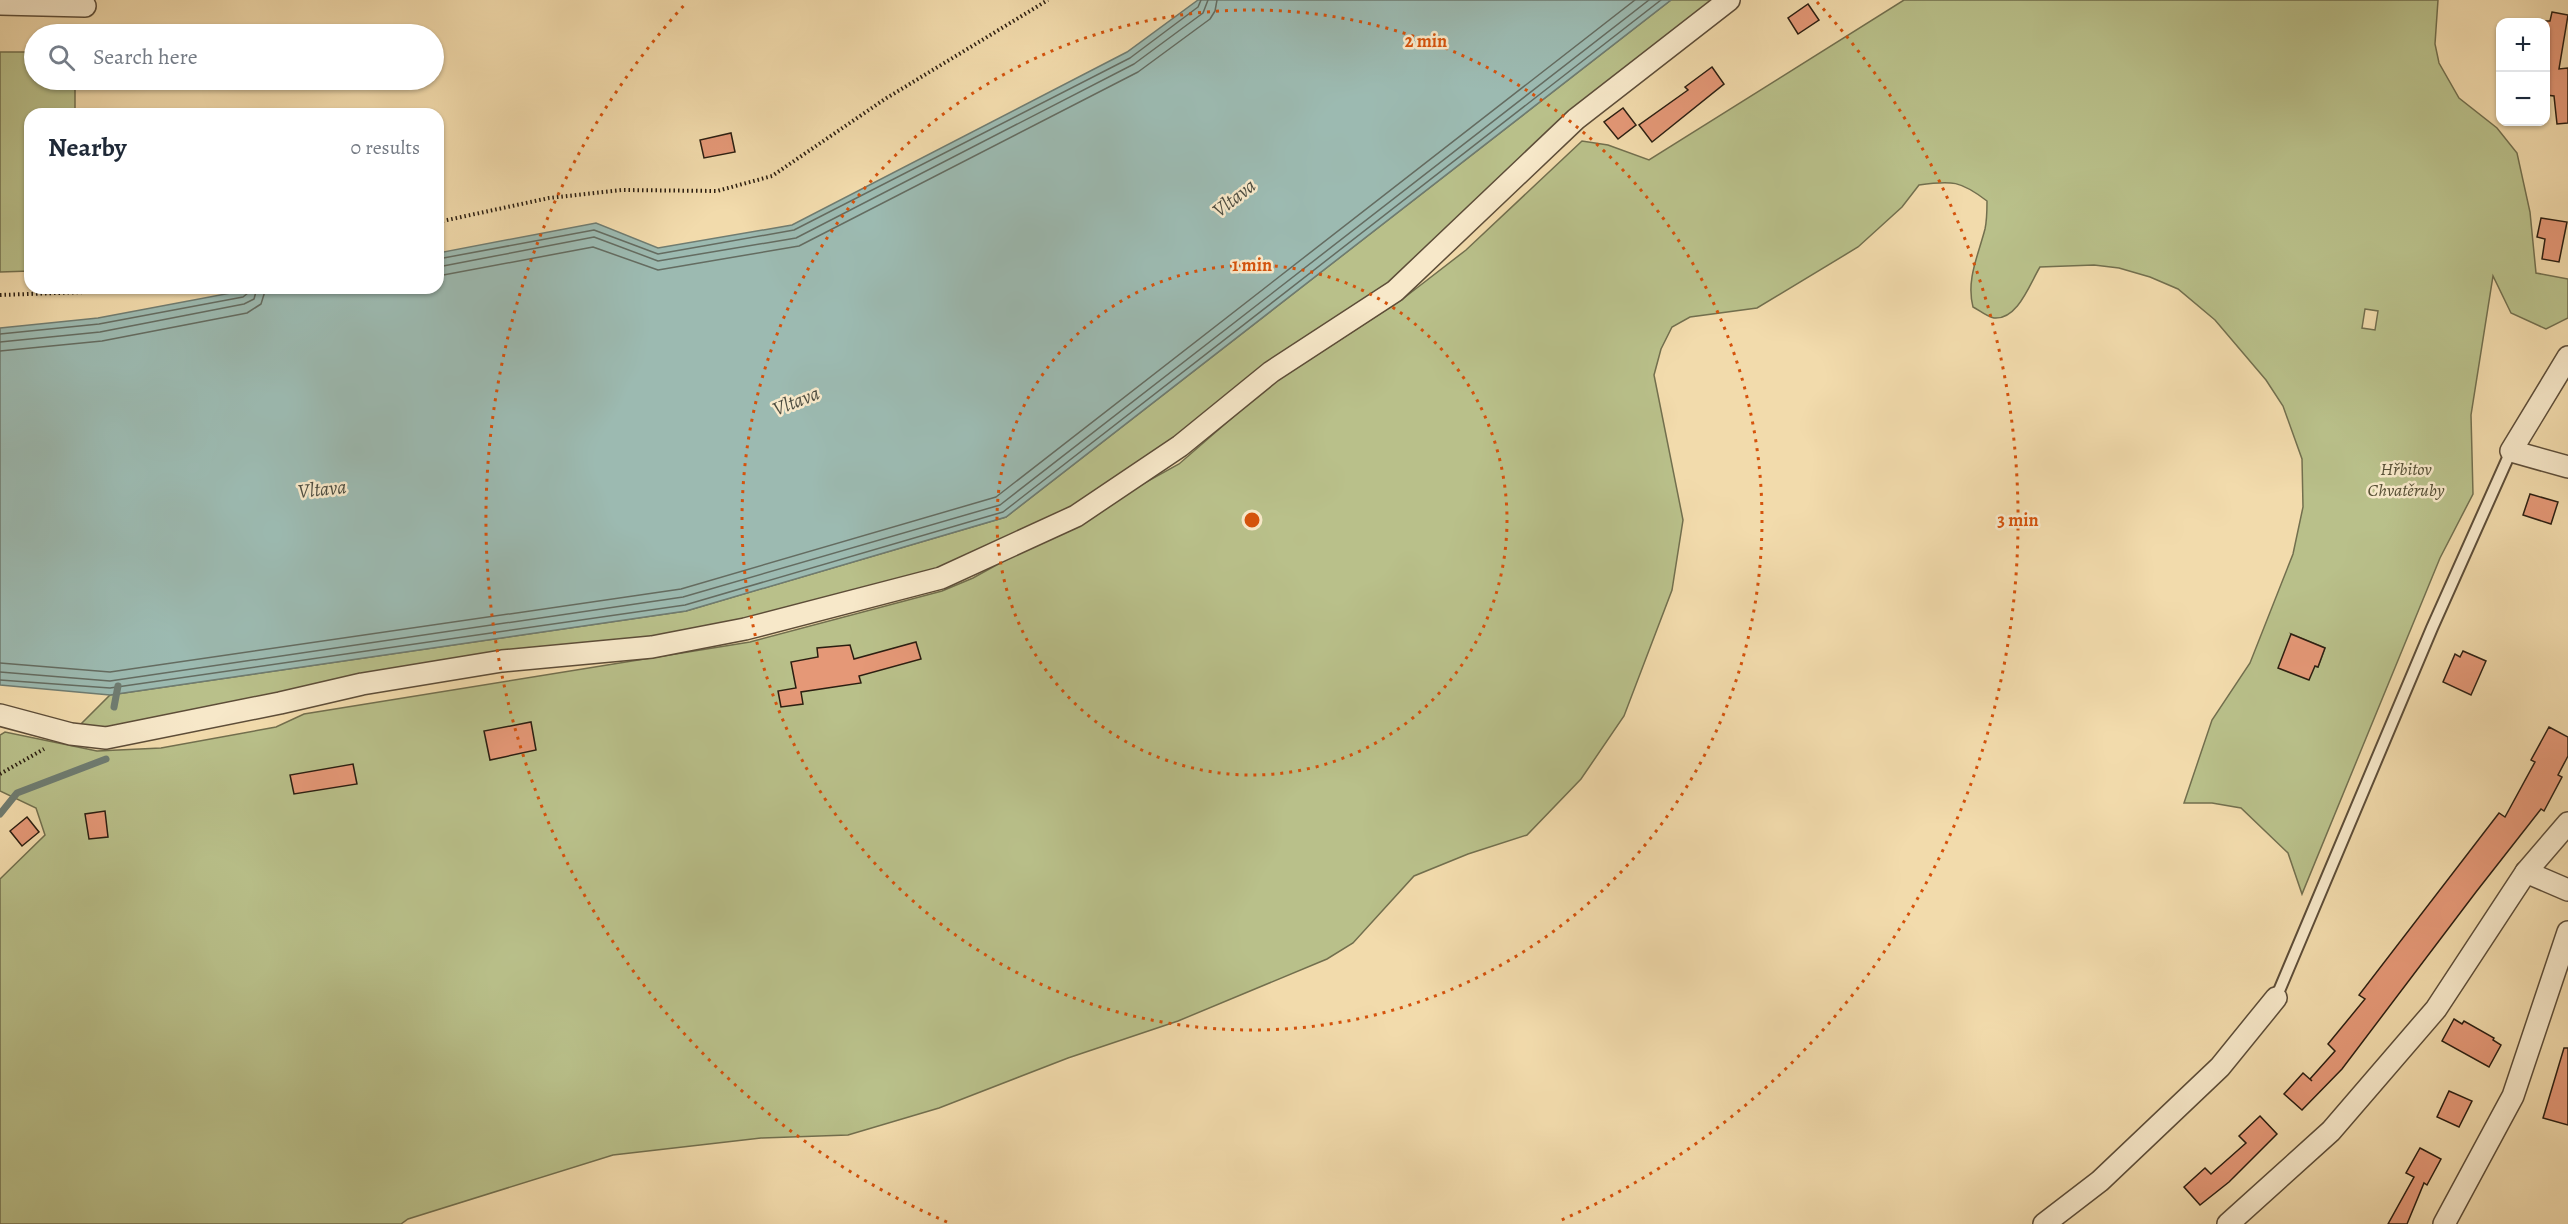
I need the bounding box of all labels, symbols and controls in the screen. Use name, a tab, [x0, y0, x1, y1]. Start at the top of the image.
map controls	[2496, 18, 2550, 126]
button: +	[2496, 18, 2550, 72]
search box	[24, 24, 444, 90]
text: 2 min	[1405, 29, 1447, 53]
icon: search	[45, 41, 78, 74]
text: Search here	[93, 42, 198, 72]
button: −	[2496, 72, 2550, 126]
text: Nearby	[48, 130, 127, 165]
text: 0 results	[351, 134, 420, 161]
water label: Vltava	[1207, 172, 1261, 224]
text: 1 min	[1232, 253, 1272, 277]
water label: Vltava	[768, 379, 824, 423]
park label: Hřbitov Chvatěruby	[2367, 457, 2445, 502]
water label: Vltava	[296, 473, 348, 505]
text: 3 min	[1997, 508, 2039, 532]
centre of rings	[1242, 510, 1262, 530]

